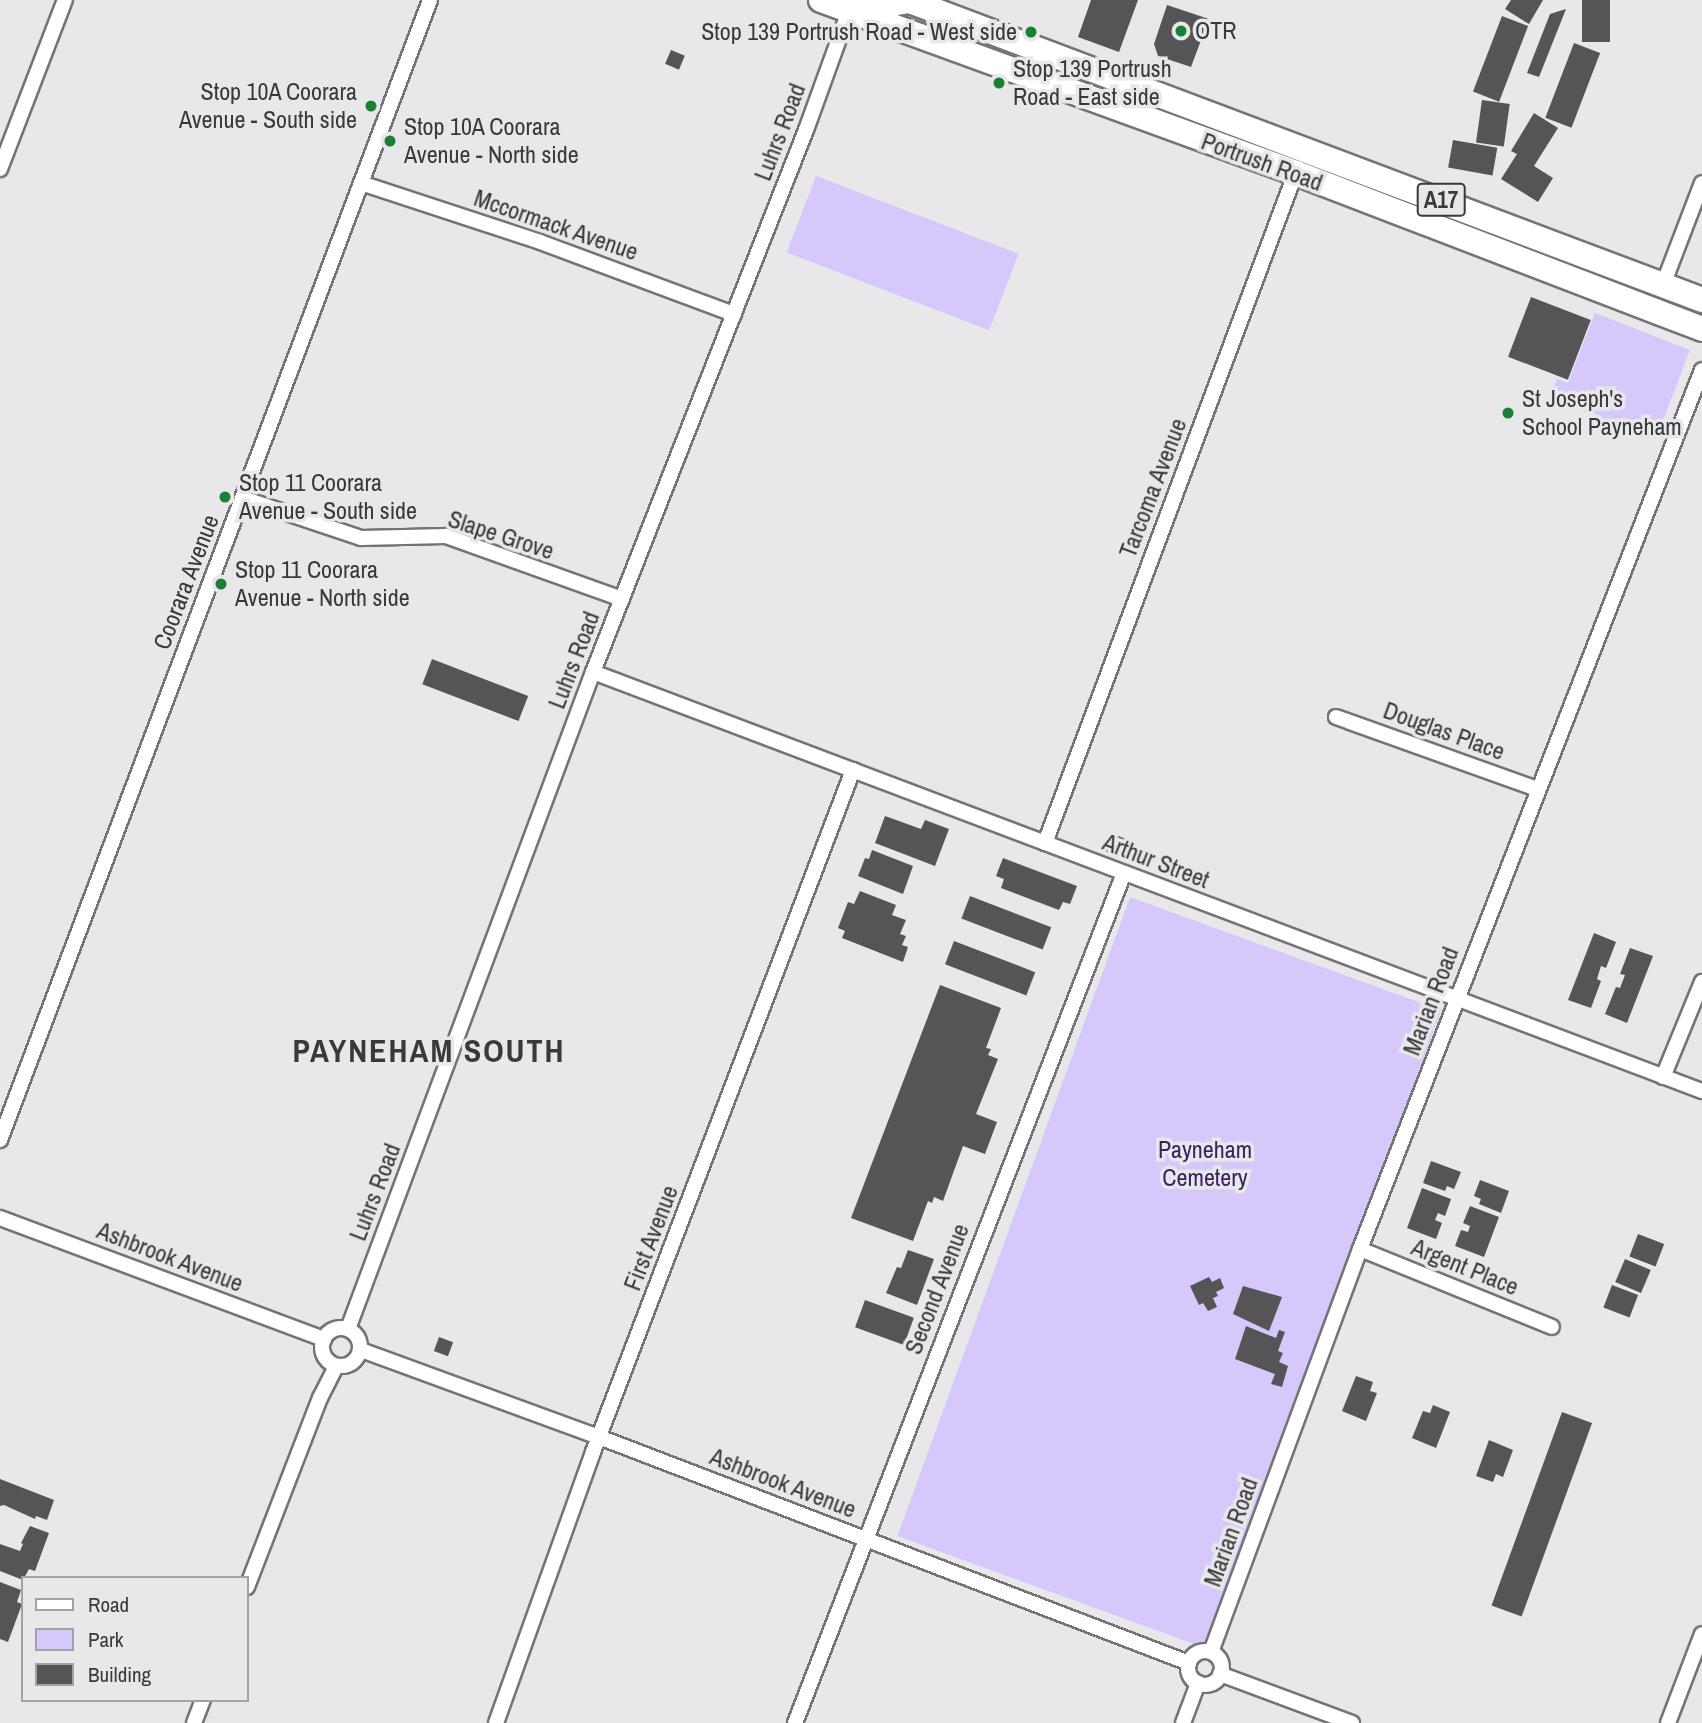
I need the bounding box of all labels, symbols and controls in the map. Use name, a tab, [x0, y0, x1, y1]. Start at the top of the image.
place label: OTR	[1195, 17, 1237, 45]
place label: Stop 139 Portrush Road - West side	[701, 18, 1017, 46]
marker: OTR	[1173, 23, 1189, 39]
marker: Stop 139 Portrush Road - West side	[1023, 24, 1039, 40]
place label: Stop 139 Portrush Road - East side	[1013, 55, 1172, 111]
marker: Stop 139 Portrush Road - East side	[991, 75, 1007, 91]
place label: Stop 10A Coorara Avenue - South side	[179, 78, 357, 134]
street label: Luhrs Road	[748, 79, 812, 185]
marker: Stop 10A Coorara Avenue - South side	[363, 98, 379, 114]
place label: Stop 10A Coorara Avenue - North side	[404, 113, 579, 169]
street label: Portrush Road	[1197, 127, 1327, 197]
marker: Stop 10A Coorara Avenue - North side	[382, 133, 398, 149]
road number: A17	[1416, 181, 1466, 220]
street label: Mccormack Avenue	[470, 183, 642, 267]
place label: St Joseph's School Payneham	[1522, 385, 1682, 441]
marker: St Joseph's School Payneham	[1500, 405, 1516, 421]
street label: Tarcoma Avenue	[1113, 414, 1193, 562]
place label: Stop 11 Coorara Avenue - South side	[239, 469, 417, 525]
marker: Stop 11 Coorara Avenue - South side	[217, 489, 233, 505]
street label: Slape Grove	[445, 504, 557, 566]
street label: Coorara Avenue	[147, 510, 225, 654]
place label: Stop 11 Coorara Avenue - North side	[235, 556, 410, 612]
marker: Stop 11 Coorara Avenue - North side	[213, 576, 229, 592]
street label: Luhrs Road	[542, 607, 606, 713]
street label: Douglas Place	[1379, 696, 1509, 766]
street label: Arthur Street	[1099, 828, 1213, 894]
street label: Marian Road	[1397, 943, 1465, 1059]
district label: PAYNEHAM SOUTH	[294, 1032, 564, 1070]
park label: Payneham Cemetery	[1158, 1136, 1252, 1192]
street label: Luhrs Road	[343, 1139, 407, 1245]
street label: First Avenue	[618, 1181, 684, 1295]
street label: Ashbrook Avenue	[92, 1216, 248, 1298]
street label: Second Avenue	[899, 1219, 975, 1359]
street label: Argent Place	[1407, 1233, 1523, 1301]
street label: Ashbrook Avenue	[705, 1442, 861, 1524]
street label: Marian Road	[1198, 1474, 1264, 1590]
legend	[21, 1576, 248, 1702]
text: Road	[88, 1590, 129, 1619]
text: Park	[88, 1625, 123, 1654]
text: Building	[88, 1660, 151, 1689]

